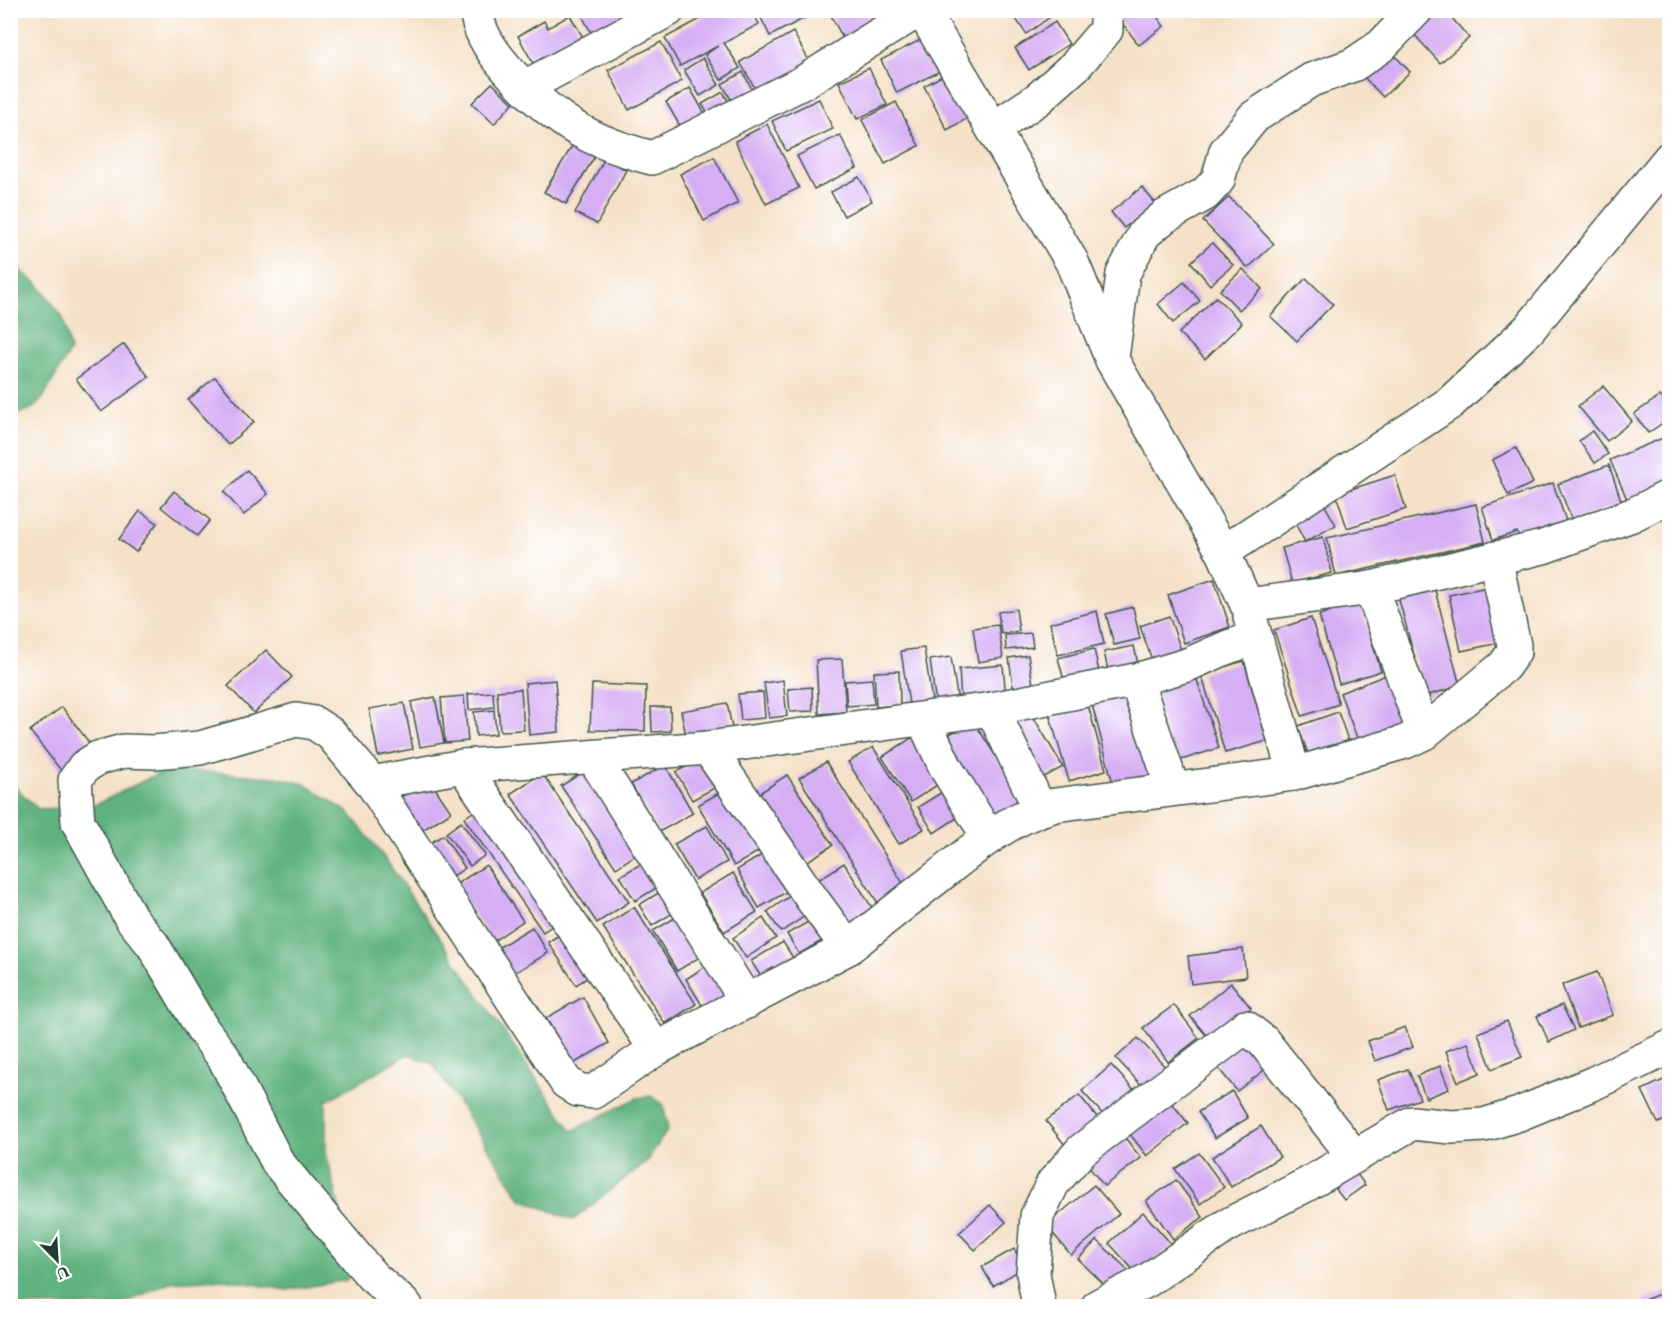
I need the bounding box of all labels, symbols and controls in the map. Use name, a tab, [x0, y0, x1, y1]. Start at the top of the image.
north arrow	[27, 1230, 87, 1290]
text: U	[53, 1261, 73, 1285]

